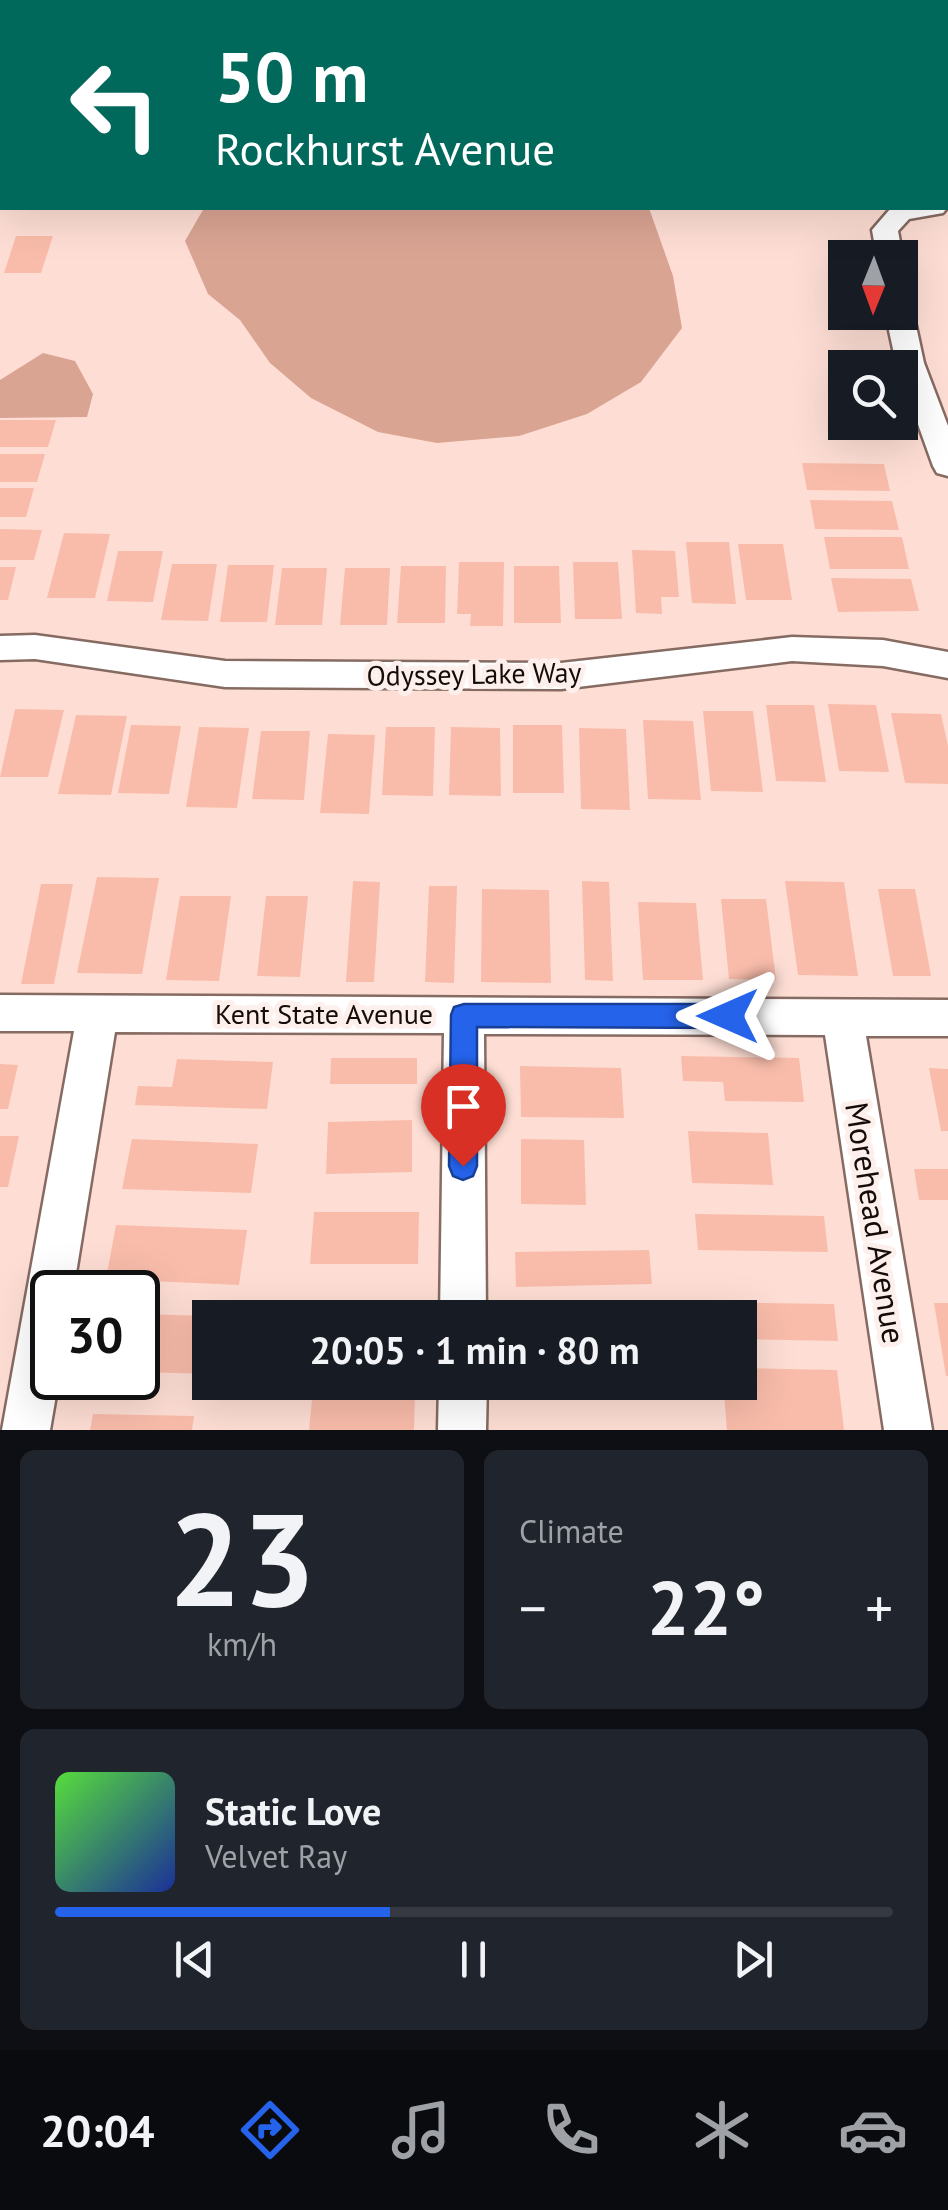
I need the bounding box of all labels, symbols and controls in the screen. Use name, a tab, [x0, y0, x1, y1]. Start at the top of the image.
text: 50 m	[215, 31, 368, 121]
icon: left	[50, 40, 180, 170]
text: Rockhurst Avenue	[215, 119, 555, 177]
north arrow	[828, 240, 918, 330]
map controls	[828, 240, 918, 440]
button: search	[828, 350, 918, 440]
street label: Odyssey Lake Way	[366, 653, 582, 694]
position arrow	[676, 964, 780, 1068]
street label: Kent State Avenue	[215, 995, 433, 1032]
pin	[421, 1064, 506, 1167]
icon: arrive	[436, 1079, 491, 1134]
street label: Morehead Avenue	[836, 1099, 916, 1347]
speed limit sign: 30	[30, 1270, 160, 1400]
text: 20:05 · 1 min · 80 m	[309, 1325, 640, 1374]
text: 23	[168, 1474, 316, 1642]
text: Climate	[519, 1510, 624, 1552]
text: 22°	[647, 1559, 765, 1656]
text: −	[519, 1572, 547, 1643]
text: +	[865, 1572, 893, 1643]
text: km/h	[207, 1623, 277, 1665]
text: Static Love	[205, 1786, 381, 1835]
text: Velvet Ray	[205, 1835, 347, 1877]
icon: previous	[167, 1932, 222, 1987]
icon: pause	[446, 1932, 501, 1987]
icon: next	[726, 1932, 781, 1987]
icon: directions	[235, 2095, 305, 2165]
icon: music	[386, 2095, 456, 2165]
icon: phone	[536, 2095, 606, 2165]
icon: climate	[687, 2095, 757, 2165]
icon: car	[838, 2095, 908, 2165]
text: 20:04	[40, 2101, 154, 2159]

